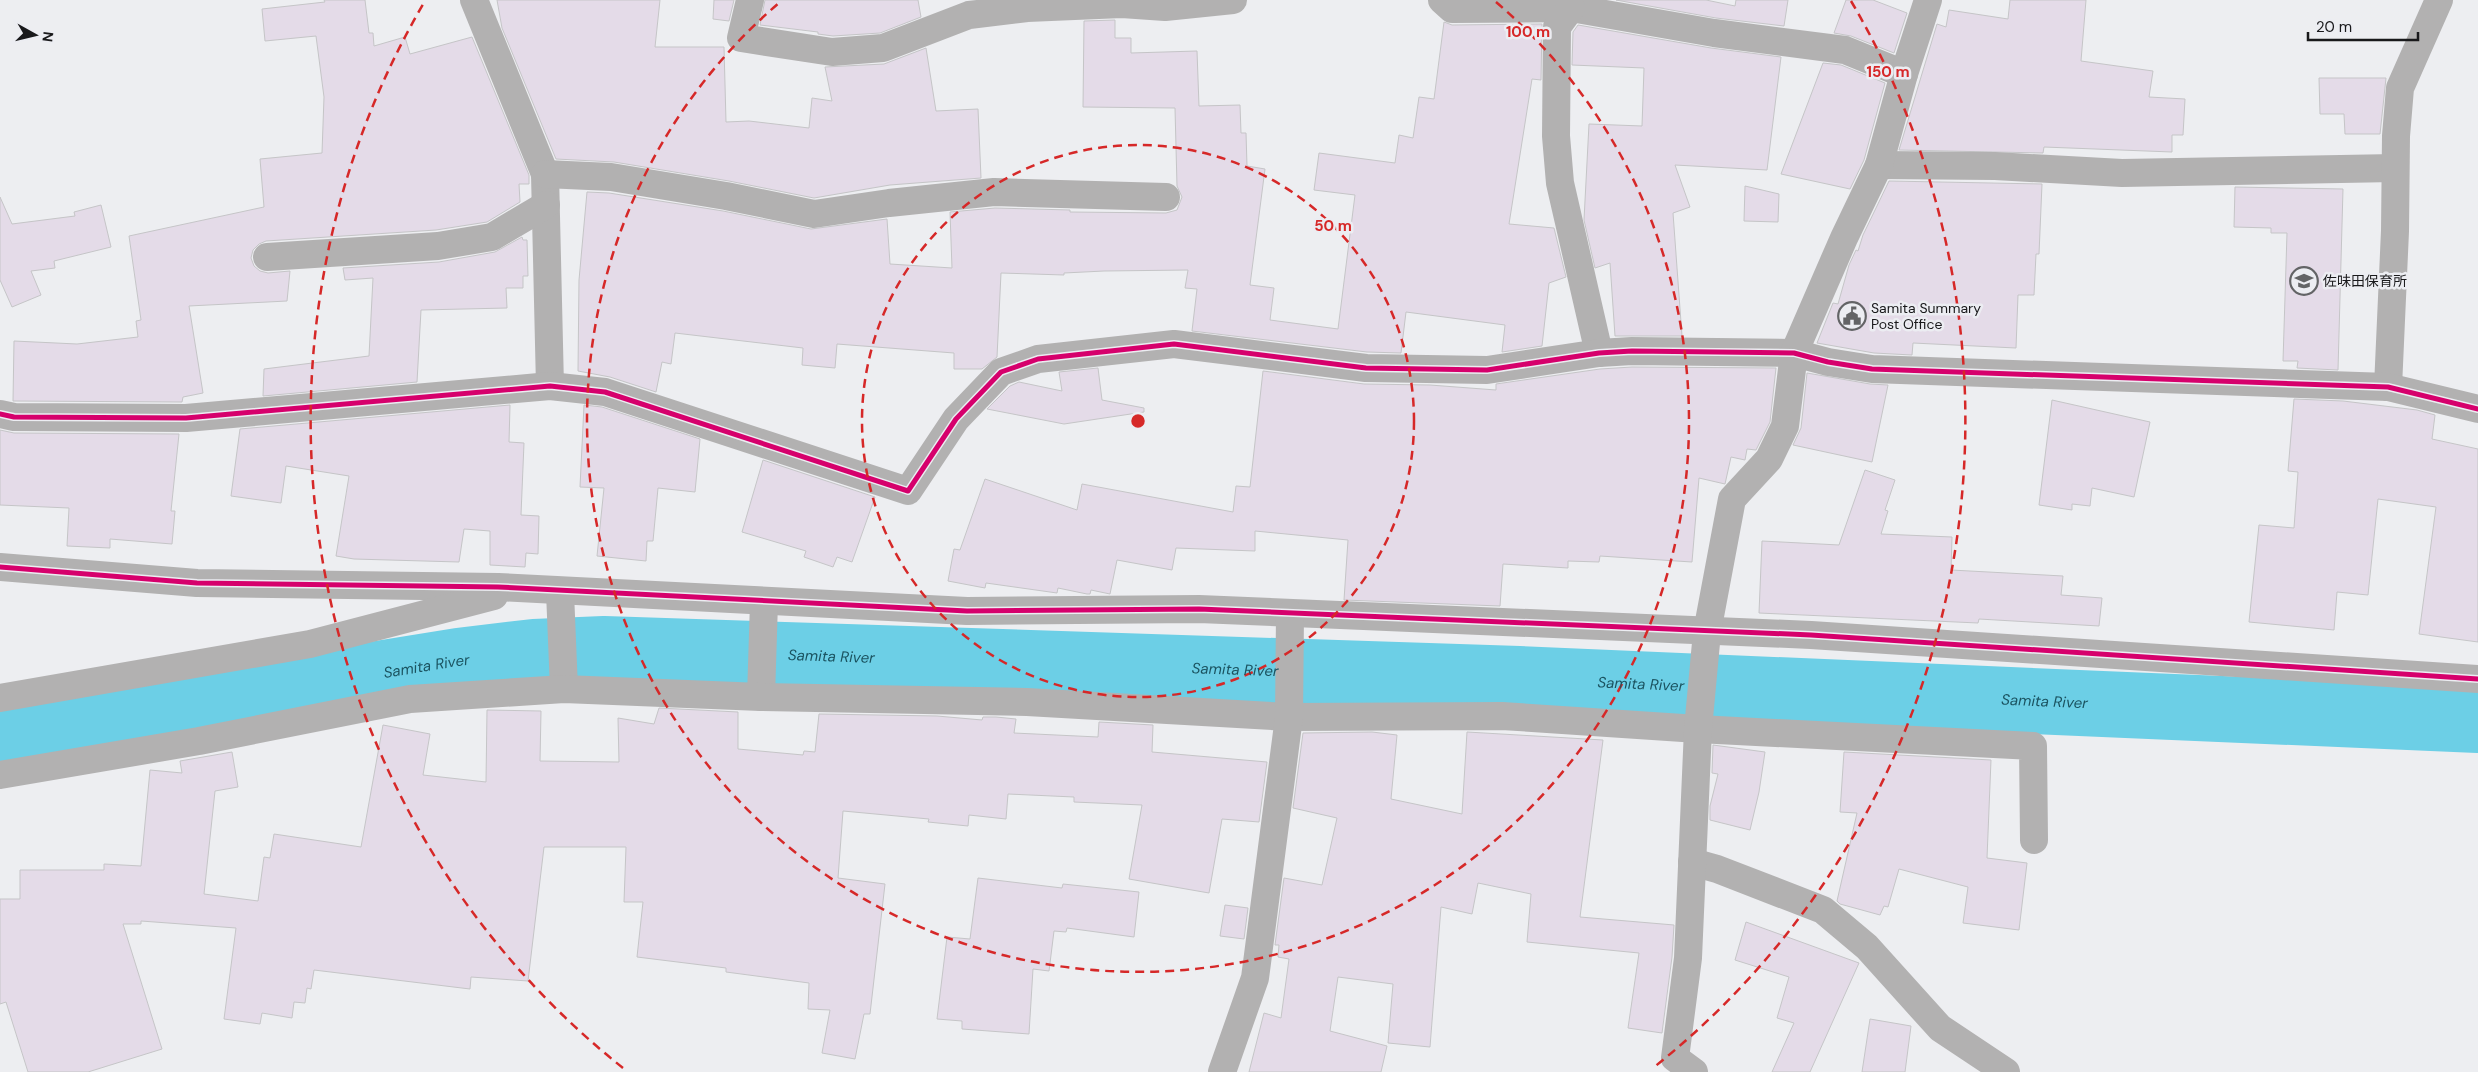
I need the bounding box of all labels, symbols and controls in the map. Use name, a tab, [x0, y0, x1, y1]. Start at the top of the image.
north arrow	[10, 10, 60, 60]
scale bar	[2308, 10, 2418, 42]
text: 20 m	[2316, 17, 2352, 37]
text: 100 m	[1506, 22, 1550, 42]
text: N	[38, 30, 57, 43]
text: 150 m	[1867, 62, 1910, 82]
text: 50 m	[1314, 216, 1352, 236]
school or university icon: 佐味田保育所	[2289, 266, 2319, 296]
place label: 佐味田保育所	[2323, 272, 2407, 290]
place label: Samita Summary Post Office	[1871, 299, 1981, 333]
public building icon: Samita Summary Post Office	[1837, 301, 1867, 331]
centre of rings	[1129, 412, 1147, 430]
water label: Samita River	[788, 645, 875, 668]
water label: Samita River	[382, 650, 471, 683]
water label: Samita River	[1191, 658, 1279, 681]
water label: Samita River	[1597, 672, 1685, 696]
water label: Samita River	[2001, 690, 2089, 713]

